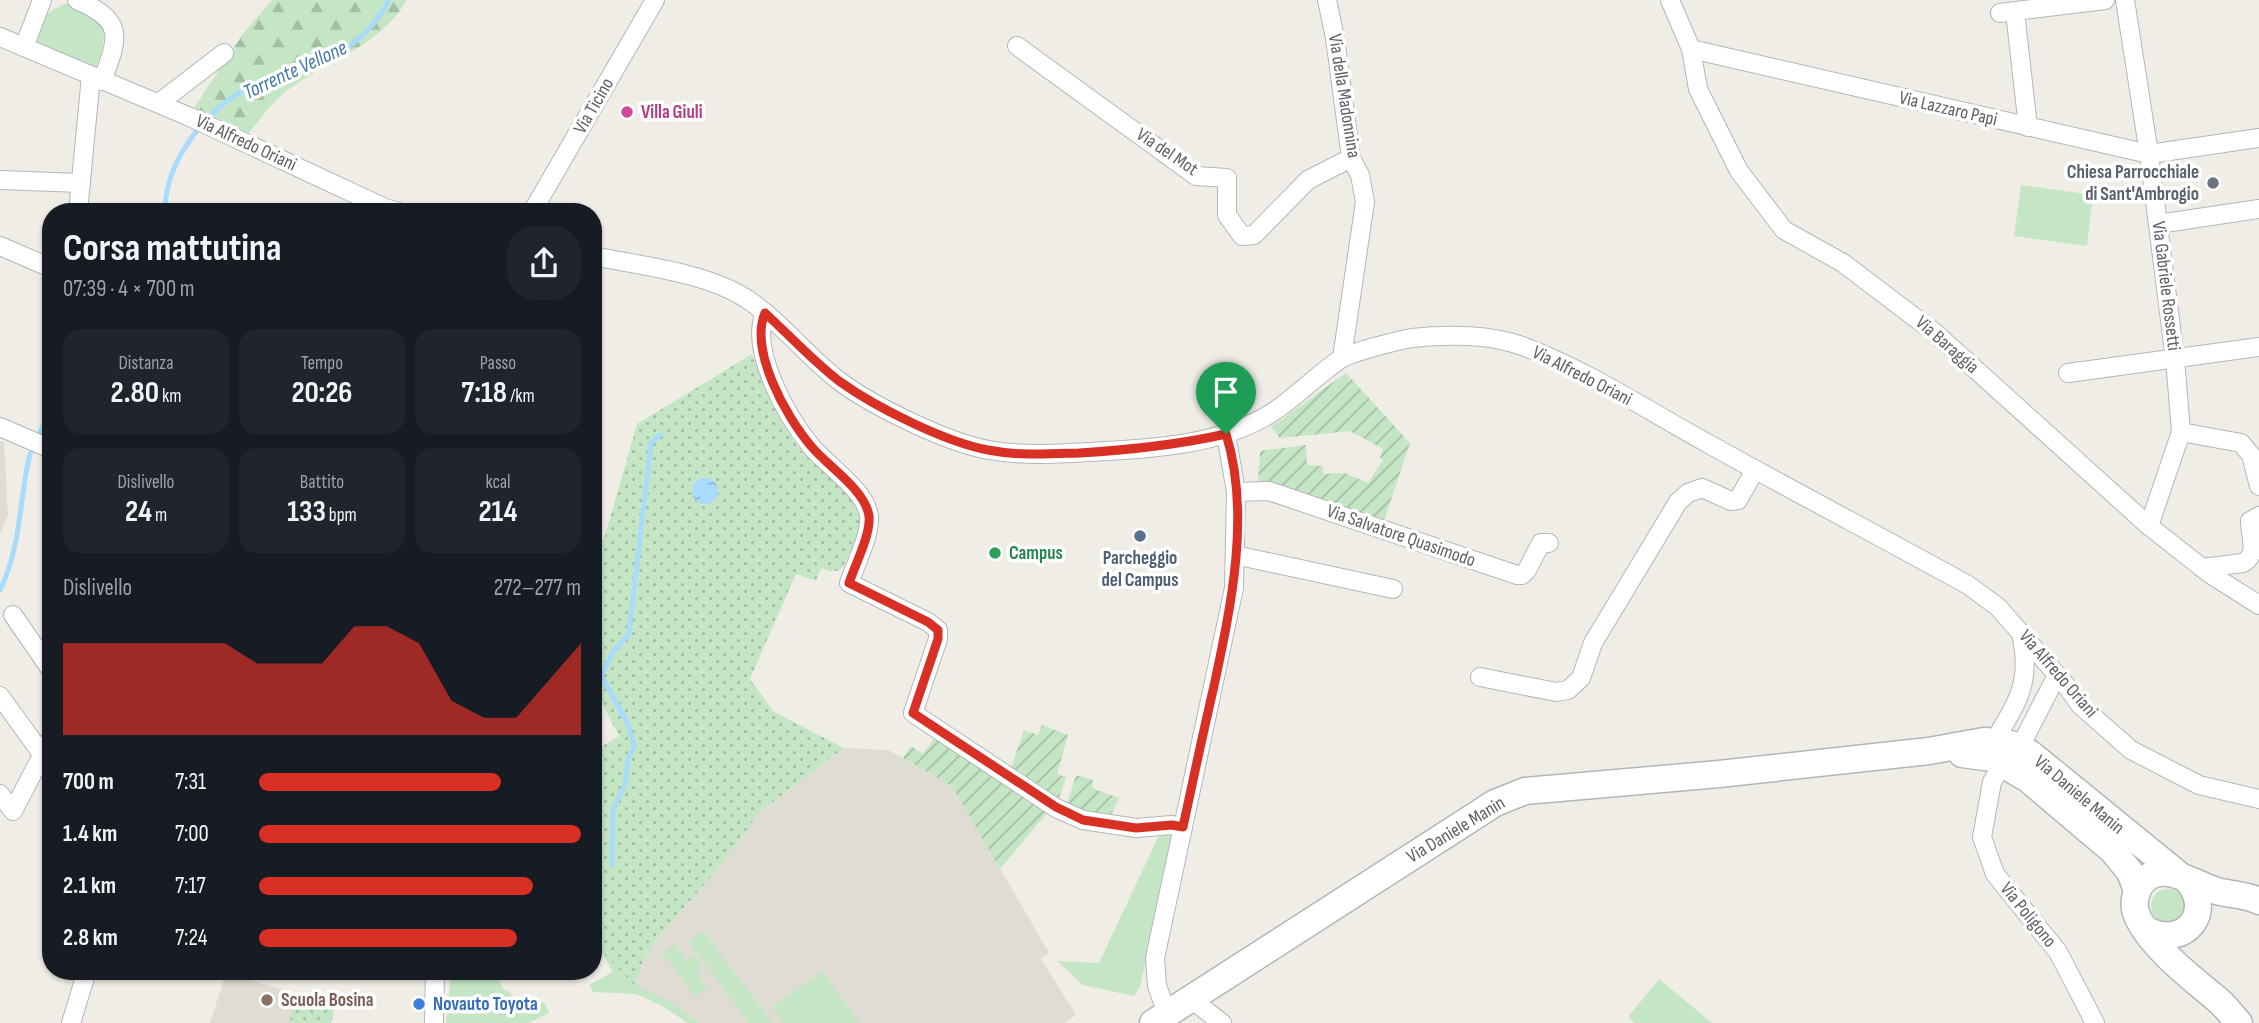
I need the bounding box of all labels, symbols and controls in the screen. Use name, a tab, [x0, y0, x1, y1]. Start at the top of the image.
street label: Via della Madonnina	[1323, 32, 1365, 160]
water label: Torrente Vellone	[239, 35, 351, 105]
street label: Via Ticino	[569, 74, 619, 138]
street label: Via Lazzaro Papi	[1897, 87, 1999, 131]
place label: Villa Giuli	[641, 101, 703, 124]
marker: Villa Giuli	[619, 104, 635, 120]
street label: Via Alfredo Oriani	[192, 110, 300, 176]
street label: Via del Mot	[1132, 123, 1202, 181]
place label: Chiesa Parrocchiale di Sant'Ambrogio	[2067, 161, 2199, 206]
marker: Chiesa Parrocchiale di Sant'Ambrogio	[2205, 175, 2221, 191]
street label: Via Gabriele Rossetti	[2147, 220, 2185, 352]
text: Corsa mattutina	[63, 226, 281, 271]
button: share	[507, 226, 581, 300]
text: 07:39 · 4 × 700 m	[63, 275, 195, 303]
street label: Via Baraggia	[1910, 311, 1984, 379]
street label: Via Alfredo Oriani	[1528, 341, 1636, 411]
text: Distanza	[119, 352, 174, 375]
text: Tempo	[301, 352, 343, 375]
text: Passo	[480, 352, 516, 375]
pin	[1196, 362, 1256, 434]
icon: arrive	[1207, 373, 1245, 411]
text: 2.80	[111, 375, 159, 411]
text: 20:26	[291, 375, 353, 411]
text: 7:18	[461, 375, 507, 411]
text: km	[159, 385, 181, 408]
text: /km	[507, 385, 535, 408]
text: Dislivello	[118, 471, 174, 494]
text: Battito	[300, 471, 344, 494]
text: kcal	[485, 471, 511, 494]
text: 24	[125, 494, 152, 530]
text: 133	[287, 494, 326, 530]
text: 214	[478, 494, 518, 530]
street label: Via Salvatore Quasimodo	[1324, 500, 1478, 572]
text: m	[152, 504, 167, 527]
text: bpm	[326, 504, 357, 527]
marker: Parcheggio del Campus	[1132, 528, 1148, 544]
place label: Campus	[1009, 542, 1063, 565]
marker: Campus	[987, 545, 1003, 561]
place label: Parcheggio del Campus	[1102, 547, 1178, 592]
text: Dislivello	[63, 574, 132, 602]
text: 272–277 m	[494, 574, 581, 602]
street label: Via Alfredo Oriani	[2014, 625, 2102, 723]
street label: Via Daniele Manin	[2029, 751, 2129, 839]
text: 700 m	[63, 768, 114, 796]
text: 7:31	[175, 768, 206, 796]
street label: Via Daniele Manin	[1403, 792, 1509, 868]
text: 1.4 km	[63, 820, 117, 848]
text: 7:00	[175, 820, 209, 848]
text: 2.1 km	[63, 872, 116, 900]
text: 7:17	[175, 872, 206, 900]
street label: Via Poligono	[1995, 878, 2061, 952]
text: 2.8 km	[63, 924, 118, 952]
text: 7:24	[175, 924, 207, 952]
place label: Scuola Bosina	[281, 989, 373, 1012]
marker: Scuola Bosina	[259, 992, 275, 1008]
place label: Novauto Toyota	[433, 993, 538, 1016]
marker: Novauto Toyota	[411, 996, 427, 1012]

